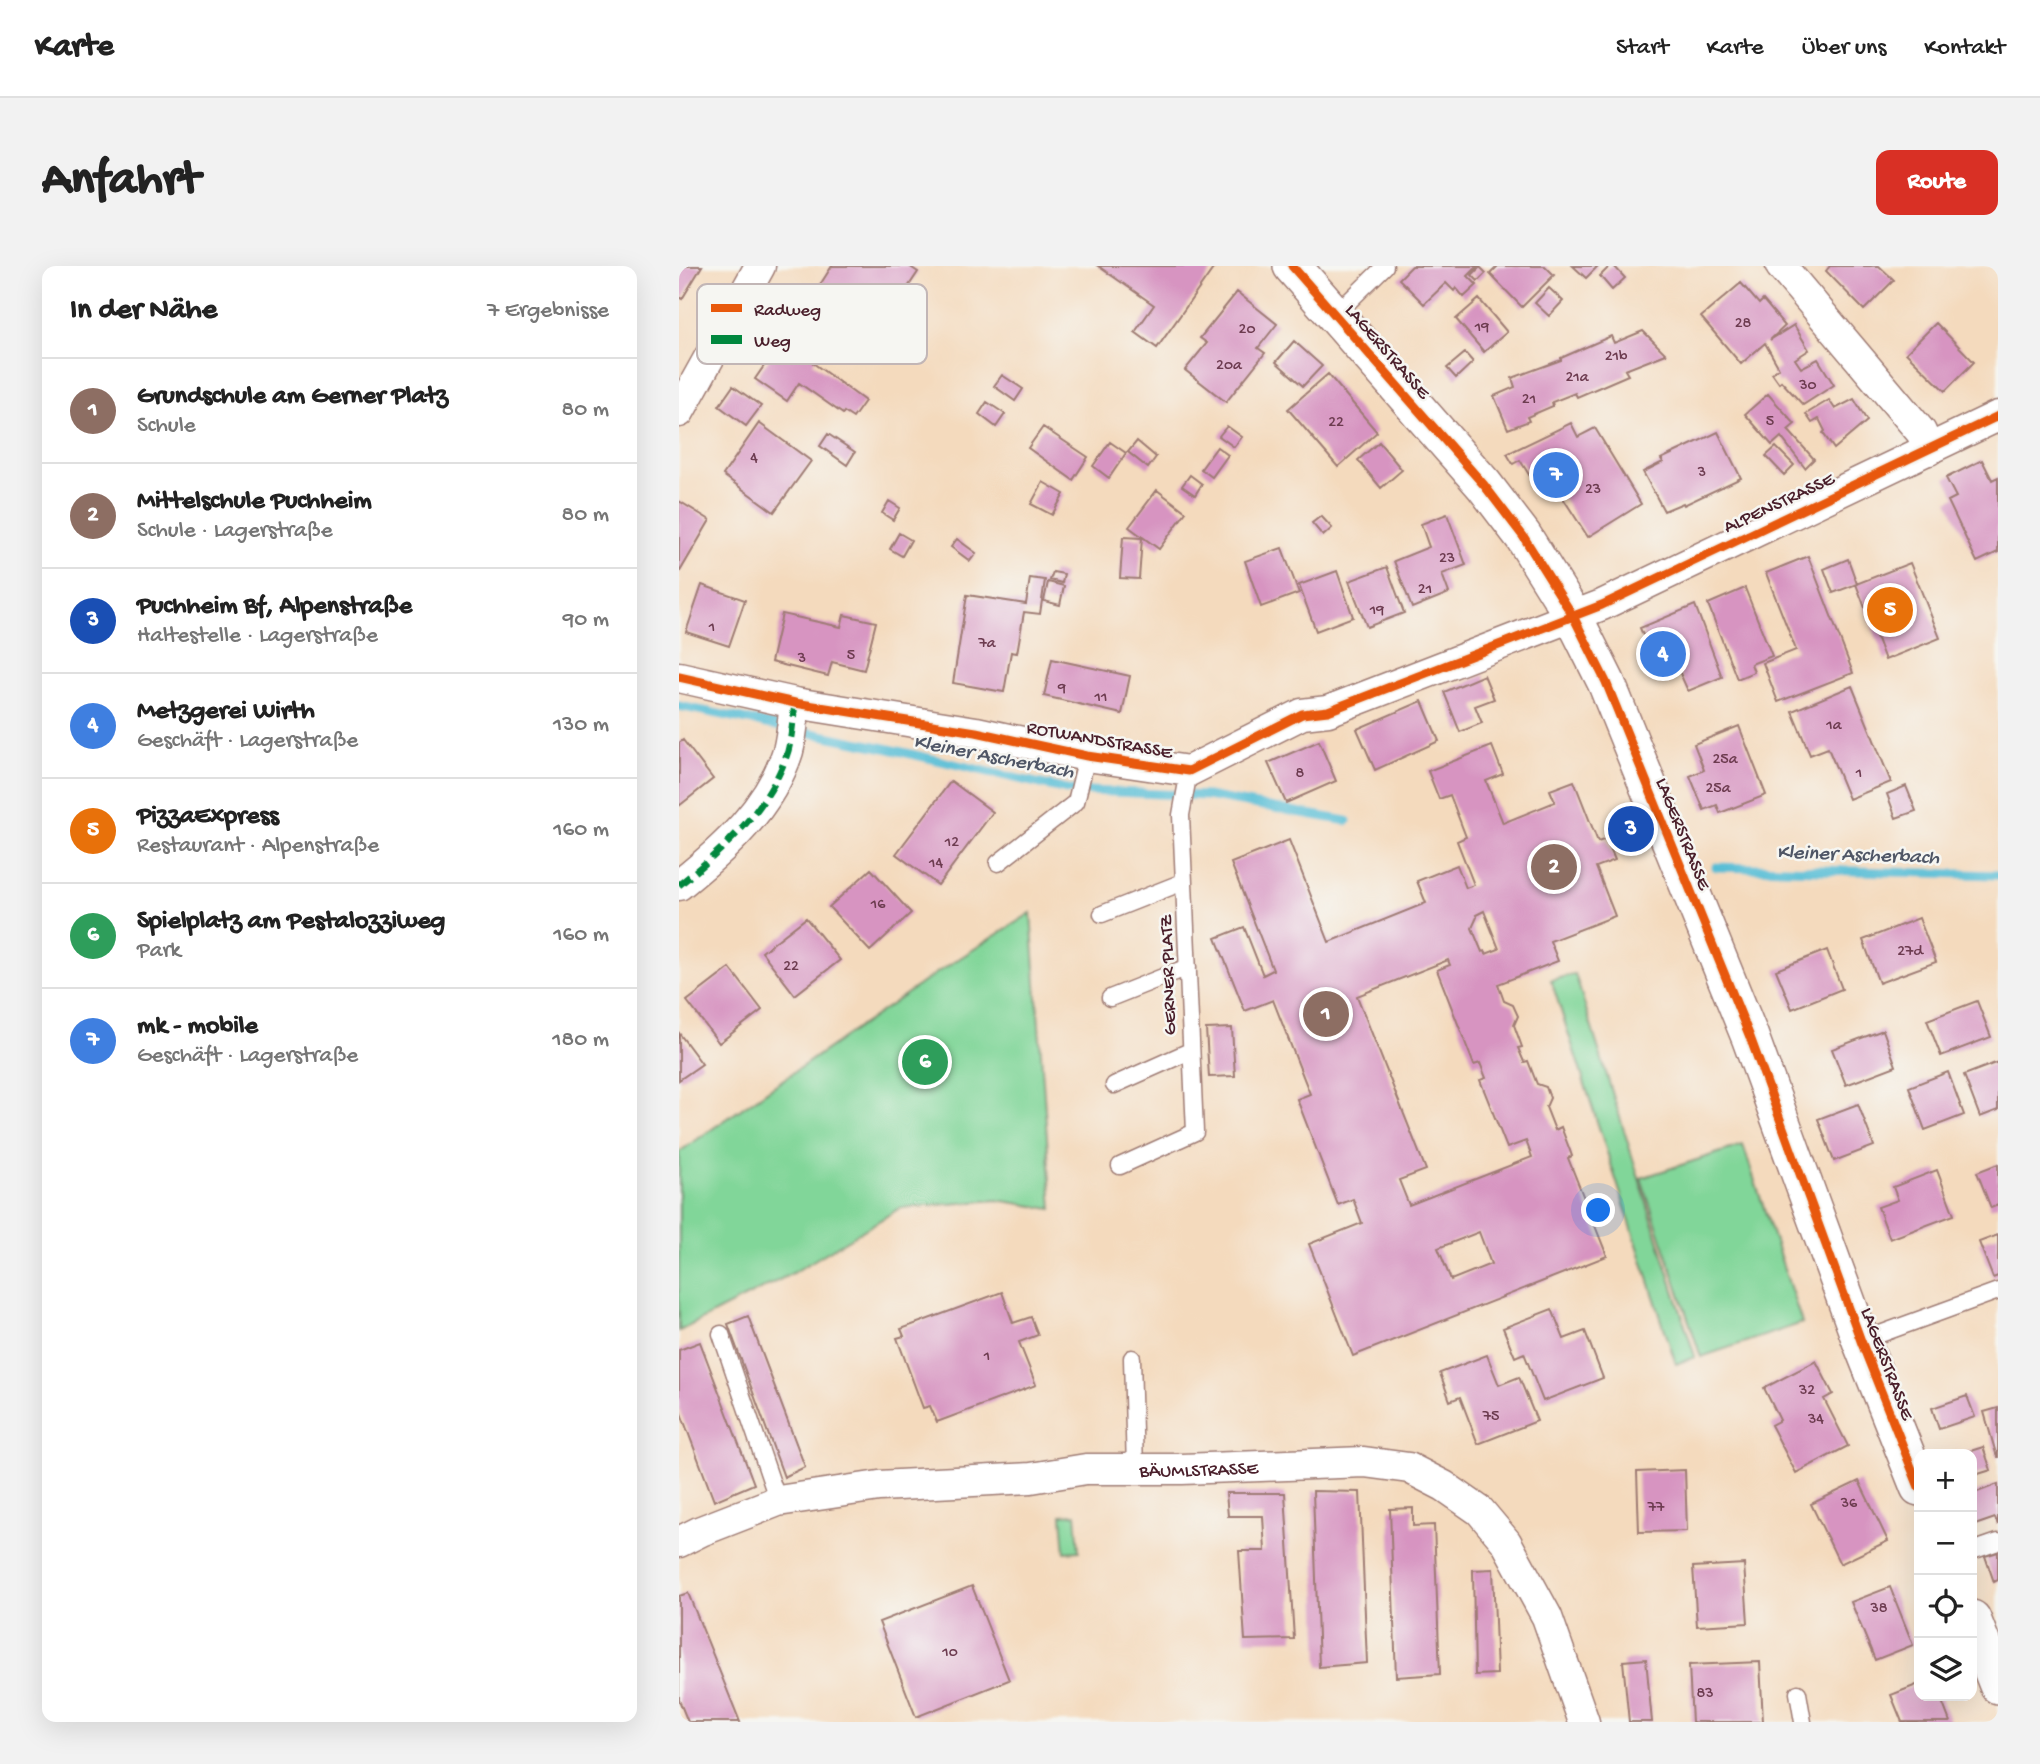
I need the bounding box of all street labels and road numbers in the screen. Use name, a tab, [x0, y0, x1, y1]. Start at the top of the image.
street label: LAGERSTRASSE	[1339, 300, 1435, 406]
street label: ALPENSTRASSE	[1720, 468, 1840, 540]
street label: ROTWANDSTRASSE	[1025, 717, 1175, 766]
street label: LAGERSTRASSE	[1649, 775, 1715, 895]
street label: GERNER PLATZ	[1156, 913, 1183, 1036]
street label: LAGERSTRASSE	[1854, 1305, 1918, 1425]
street label: BÄUMLSTRASSE	[1138, 1458, 1260, 1484]

